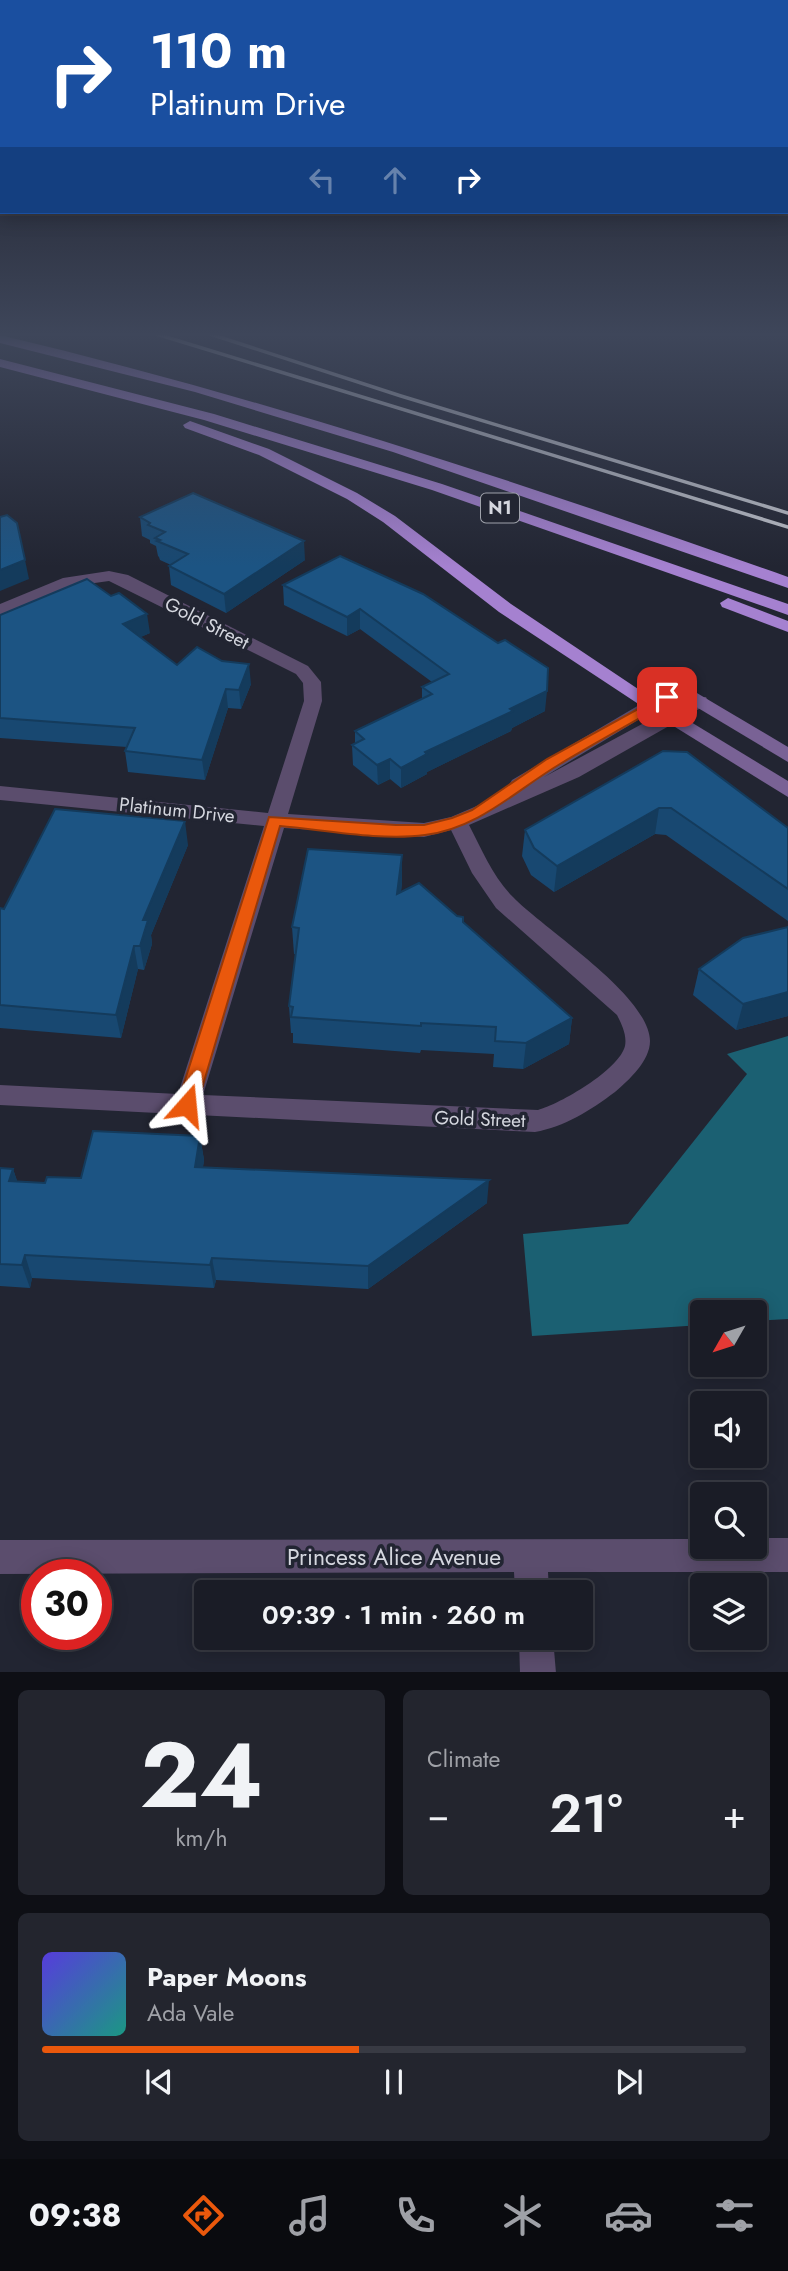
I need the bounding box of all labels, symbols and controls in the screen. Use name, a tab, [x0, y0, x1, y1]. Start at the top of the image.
text: 110 m	[150, 16, 287, 86]
icon: right	[35, 28, 126, 119]
text: Platinum Drive	[150, 81, 346, 127]
icon: left	[303, 161, 341, 199]
icon: ahead	[376, 161, 414, 199]
icon: right	[449, 161, 487, 199]
road number: N1	[481, 494, 519, 522]
street label: Gold Street	[160, 590, 254, 656]
pin	[637, 667, 697, 727]
icon: arrive	[648, 678, 686, 716]
street label: Platinum Drive	[118, 791, 236, 830]
position arrow	[150, 1068, 224, 1142]
street label: Gold Street	[434, 1104, 527, 1134]
north arrow	[690, 1300, 766, 1377]
map controls	[690, 1300, 767, 1650]
button: sound	[690, 1391, 767, 1468]
button: search	[690, 1482, 767, 1559]
street label: Princess Alice Avenue	[287, 1540, 501, 1574]
speed limit sign: 30	[21, 1559, 112, 1650]
button: layers	[690, 1573, 767, 1650]
text: 09:39 · 1 min · 260 m	[262, 1596, 525, 1634]
text: 24	[140, 1710, 263, 1841]
text: Climate	[427, 1742, 500, 1776]
text: 21°	[549, 1776, 623, 1852]
text: −	[427, 1787, 449, 1842]
text: +	[723, 1787, 746, 1842]
text: km/h	[176, 1821, 227, 1855]
text: Paper Moons	[147, 1958, 307, 1996]
text: Ada Vale	[147, 1996, 234, 2030]
icon: previous	[140, 2063, 178, 2101]
icon: pause	[375, 2063, 413, 2101]
icon: next	[610, 2063, 648, 2101]
icon: directions	[179, 2191, 228, 2240]
icon: music	[285, 2191, 334, 2240]
icon: phone	[391, 2191, 440, 2240]
icon: climate	[498, 2191, 547, 2240]
icon: car	[604, 2191, 653, 2240]
icon: filters	[710, 2191, 759, 2240]
text: 09:38	[29, 2192, 121, 2238]

